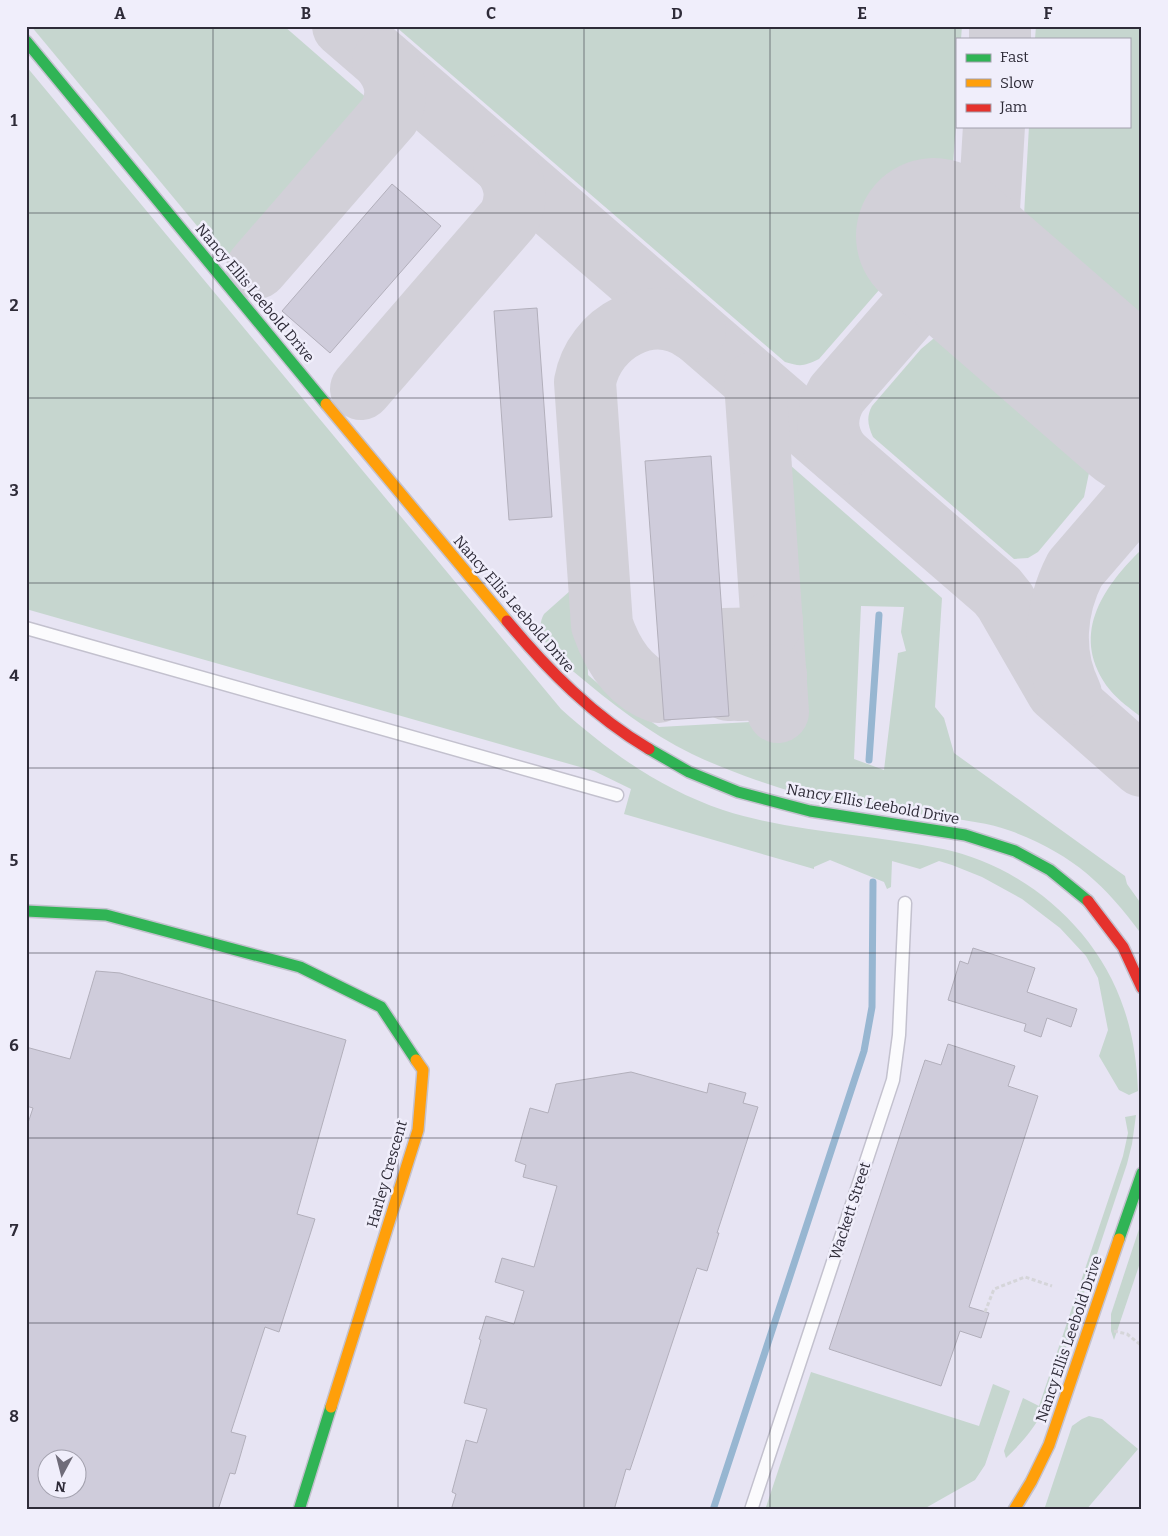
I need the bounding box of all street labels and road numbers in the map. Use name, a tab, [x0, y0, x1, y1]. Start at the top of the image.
street label: Nancy Ellis Leebold Drive	[192, 220, 318, 366]
street label: Nancy Ellis Leebold Drive	[450, 532, 578, 676]
street label: Nancy Ellis Leebold Drive	[785, 780, 961, 828]
street label: Harley Crescent	[363, 1118, 411, 1230]
street label: Wackett Street	[826, 1159, 875, 1262]
street label: Nancy Ellis Leebold Drive	[1032, 1253, 1106, 1425]

